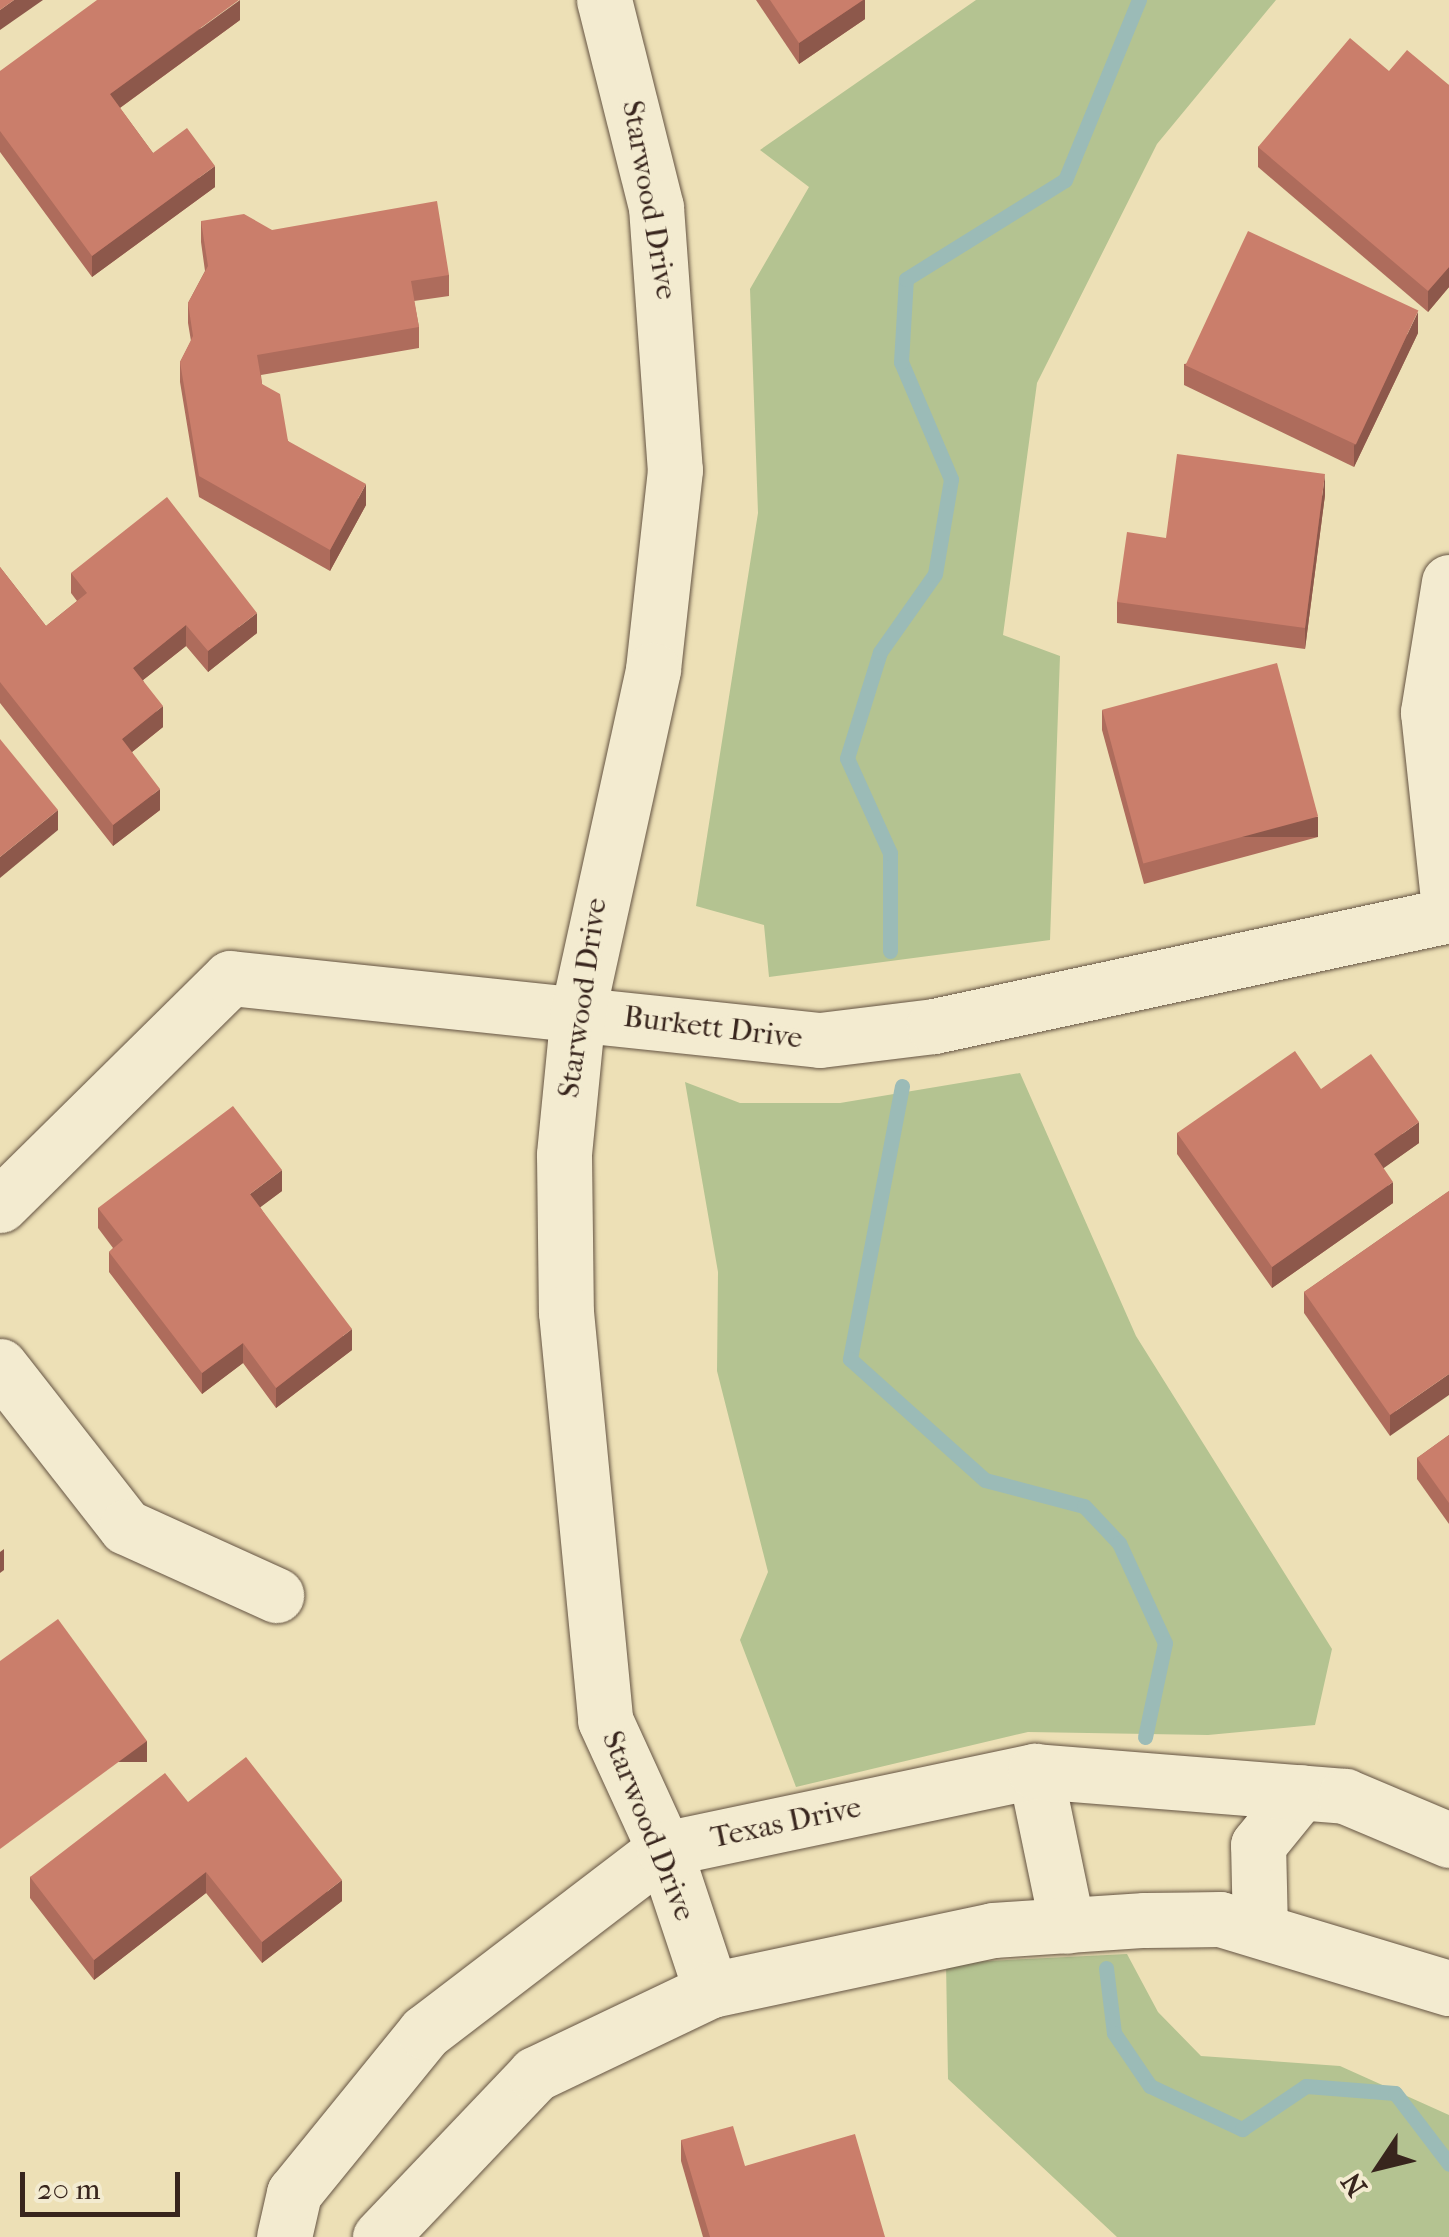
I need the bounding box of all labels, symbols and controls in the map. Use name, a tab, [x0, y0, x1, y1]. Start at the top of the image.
street label: Starwood Drive	[614, 98, 684, 302]
street label: Starwood Drive	[551, 896, 615, 1100]
street label: Burkett Drive	[621, 999, 805, 1057]
street label: Starwood Drive	[594, 1726, 702, 1926]
street label: Texas Drive	[708, 1790, 864, 1856]
north arrow	[1329, 2117, 1429, 2217]
scale bar	[25, 2152, 185, 2214]
text: N	[1334, 2166, 1374, 2203]
text: 20 m	[37, 2172, 100, 2207]

